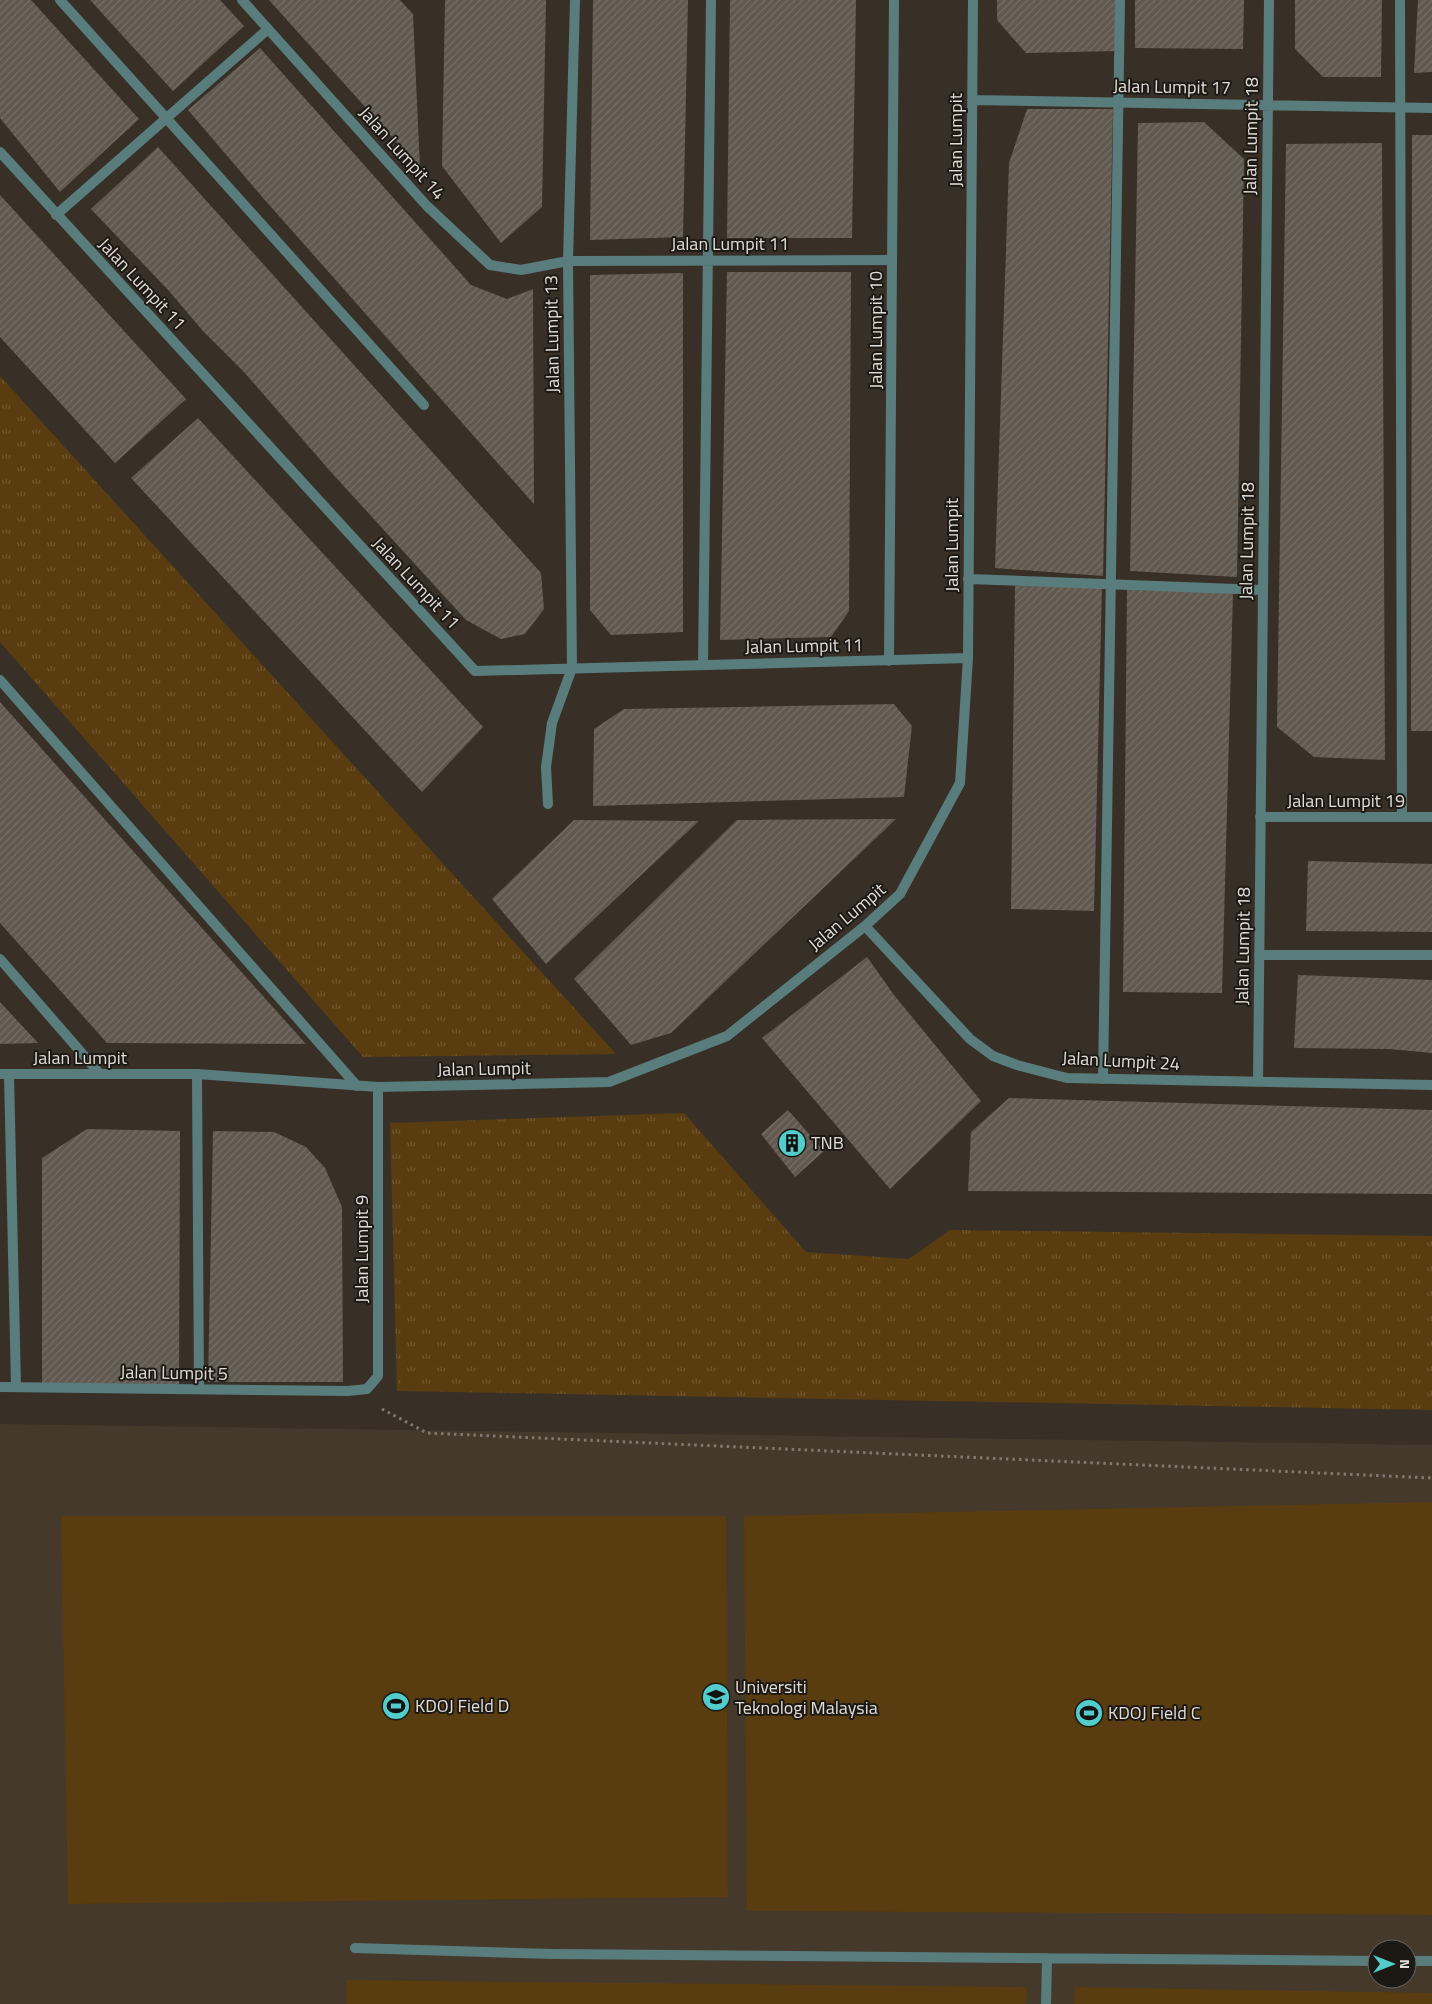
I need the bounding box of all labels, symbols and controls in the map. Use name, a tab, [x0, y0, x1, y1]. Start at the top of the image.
street label: Jalan Lumpit 17	[1113, 72, 1231, 101]
street label: Jalan Lumpit 18	[1236, 77, 1265, 195]
street label: Jalan Lumpit	[942, 92, 969, 187]
street label: Jalan Lumpit 14	[353, 100, 452, 206]
street label: Jalan Lumpit 11	[671, 230, 789, 257]
street label: Jalan Lumpit 11	[92, 231, 192, 336]
street label: Jalan Lumpit 10	[862, 271, 889, 389]
street label: Jalan Lumpit 13	[537, 275, 566, 393]
street label: Jalan Lumpit 18	[1232, 482, 1261, 600]
street label: Jalan Lumpit	[938, 497, 965, 592]
street label: Jalan Lumpit 11	[366, 530, 466, 635]
street label: Jalan Lumpit 11	[745, 631, 863, 660]
street label: Jalan Lumpit 19	[1287, 787, 1405, 814]
street label: Jalan Lumpit	[802, 876, 892, 957]
street label: Jalan Lumpit 18	[1228, 887, 1257, 1005]
street label: Jalan Lumpit	[33, 1044, 128, 1071]
street label: Jalan Lumpit 24	[1061, 1044, 1181, 1077]
street label: Jalan Lumpit	[437, 1054, 532, 1083]
building icon: TNB	[777, 1128, 807, 1158]
place label: TNB	[811, 1129, 844, 1156]
street label: Jalan Lumpit 9	[348, 1195, 375, 1303]
street label: Jalan Lumpit 5	[120, 1358, 228, 1387]
place label: Universiti Teknologi Malaysia	[735, 1673, 878, 1721]
school or university icon: Universiti Teknologi Malaysia	[701, 1682, 731, 1712]
sports icon: KDOJ Field D	[381, 1691, 411, 1721]
place label: KDOJ Field D	[415, 1692, 509, 1719]
sports icon: KDOJ Field C	[1074, 1698, 1104, 1728]
place label: KDOJ Field C	[1108, 1699, 1201, 1726]
north arrow	[1367, 1939, 1417, 1989]
text: N	[1395, 1959, 1416, 1969]

